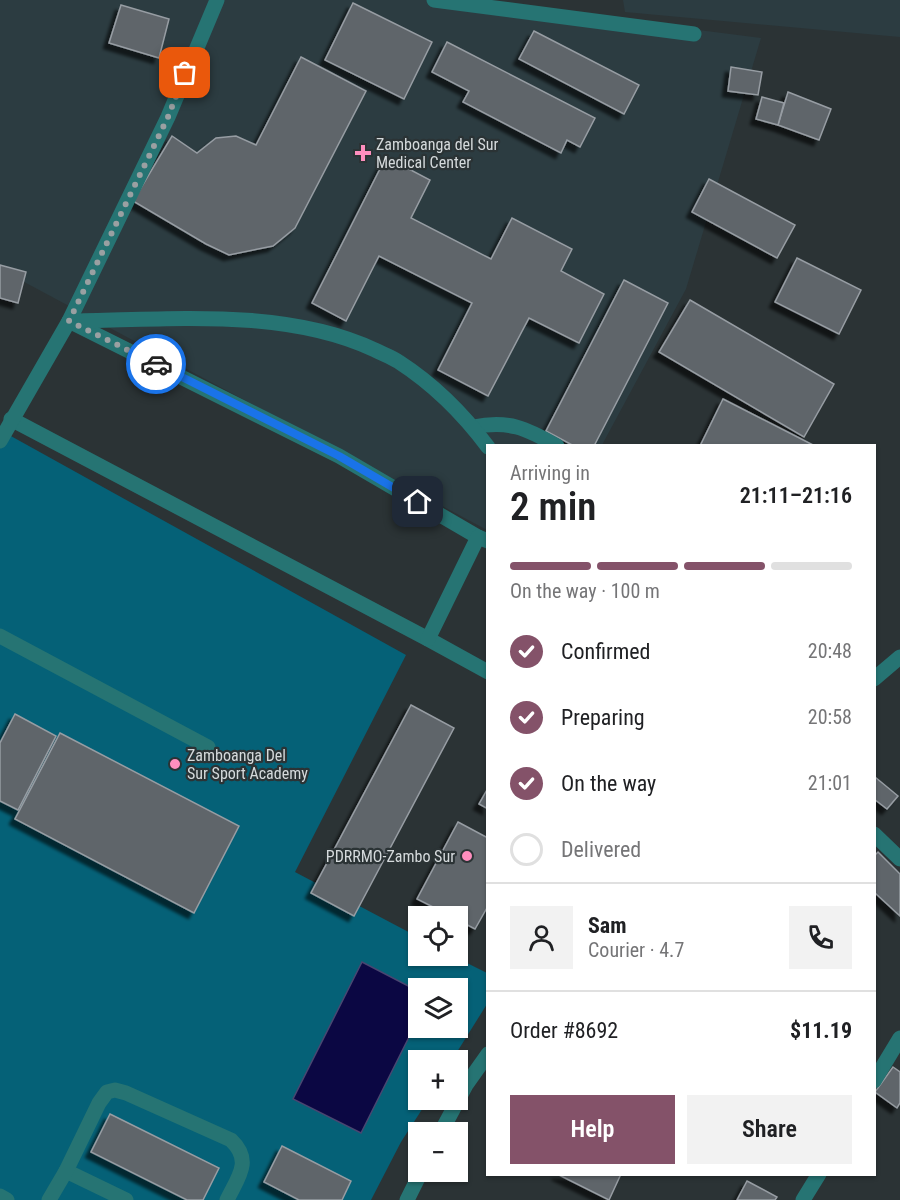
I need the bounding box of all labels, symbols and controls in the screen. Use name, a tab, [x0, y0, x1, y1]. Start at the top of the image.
pin	[159, 47, 210, 98]
icon: bag	[168, 56, 201, 89]
place label: Zamboanga del Sur Medical Center	[376, 135, 498, 172]
marker: Zamboanga del Sur Medical Center	[354, 144, 372, 162]
courier	[126, 334, 186, 394]
icon: car	[140, 348, 173, 381]
text: Arriving in	[510, 461, 590, 485]
pin	[392, 476, 443, 527]
text: 21:11–21:16	[740, 483, 852, 508]
text: 2 min	[510, 484, 596, 530]
icon: home	[401, 485, 434, 518]
text: On the way · 100 m	[510, 579, 660, 603]
icon: check	[510, 635, 543, 668]
text: Confirmed	[561, 639, 650, 664]
text: 20:48	[808, 639, 852, 663]
icon: check	[510, 701, 543, 734]
text: Preparing	[561, 705, 645, 730]
text: 20:58	[808, 705, 852, 729]
place label: Zamboanga Del Sur Sport Academy	[187, 746, 308, 783]
marker: Zamboanga Del Sur Sport Academy	[168, 757, 182, 771]
icon: check	[510, 767, 543, 800]
text: On the way	[561, 771, 656, 796]
text: 21:01	[808, 771, 852, 795]
text: Delivered	[561, 837, 641, 862]
place label: PDRRMO-Zambo Sur	[326, 847, 455, 866]
marker: PDRRMO-Zambo Sur	[460, 849, 474, 863]
map controls	[408, 906, 468, 1182]
button: locate	[408, 906, 468, 966]
button: person	[510, 906, 573, 969]
button: phone	[789, 906, 852, 969]
text: Sam	[588, 913, 627, 938]
text: Courier · 4.7	[588, 938, 684, 962]
button: layers	[408, 978, 468, 1038]
text: Order #8692	[510, 1018, 618, 1043]
text: $11.19	[790, 1018, 852, 1043]
button: +	[408, 1050, 468, 1110]
button: Help	[510, 1095, 675, 1164]
button: Share	[687, 1095, 852, 1164]
button: −	[408, 1122, 468, 1182]

